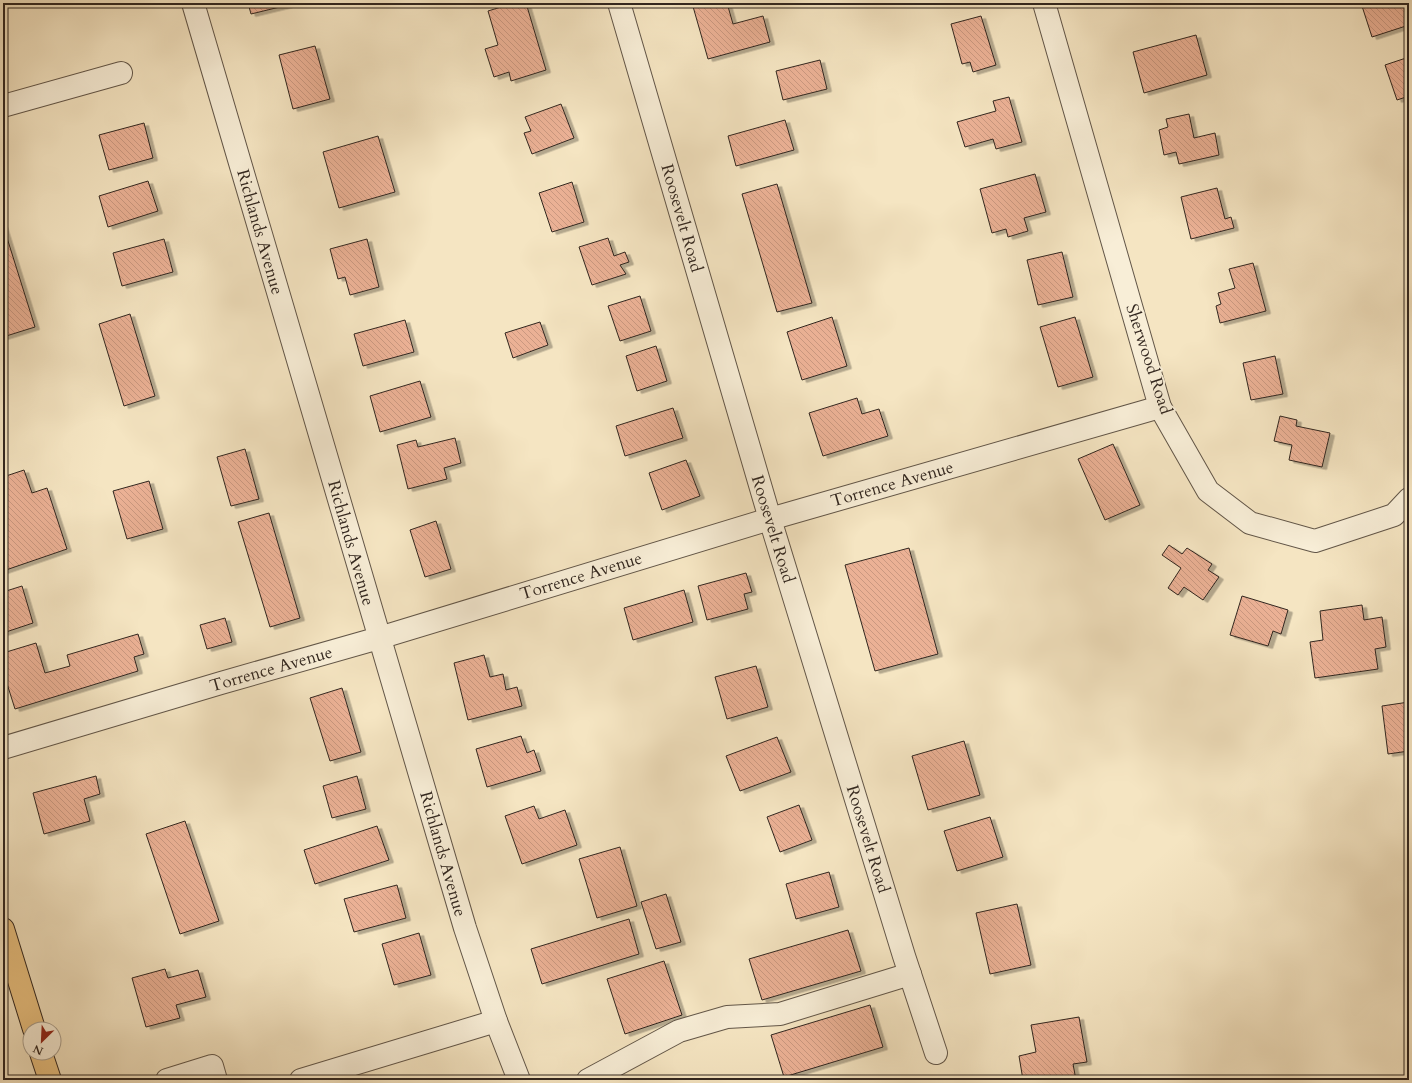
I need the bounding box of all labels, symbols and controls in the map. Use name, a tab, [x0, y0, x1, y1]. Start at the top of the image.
street label: Roosevelt Road	[656, 161, 708, 275]
street label: Richlands Avenue	[231, 167, 289, 297]
street label: Sherwood Road	[1120, 301, 1178, 417]
street label: Torrence Avenue	[828, 455, 956, 513]
street label: Roosevelt Road	[746, 472, 800, 586]
street label: Richlands Avenue	[322, 478, 380, 608]
street label: Torrence Avenue	[517, 546, 645, 606]
street label: Torrence Avenue	[207, 640, 335, 698]
street label: Roosevelt Road	[841, 782, 895, 896]
street label: Richlands Avenue	[414, 789, 472, 919]
north arrow	[22, 1021, 62, 1061]
text: N	[30, 1041, 46, 1058]

